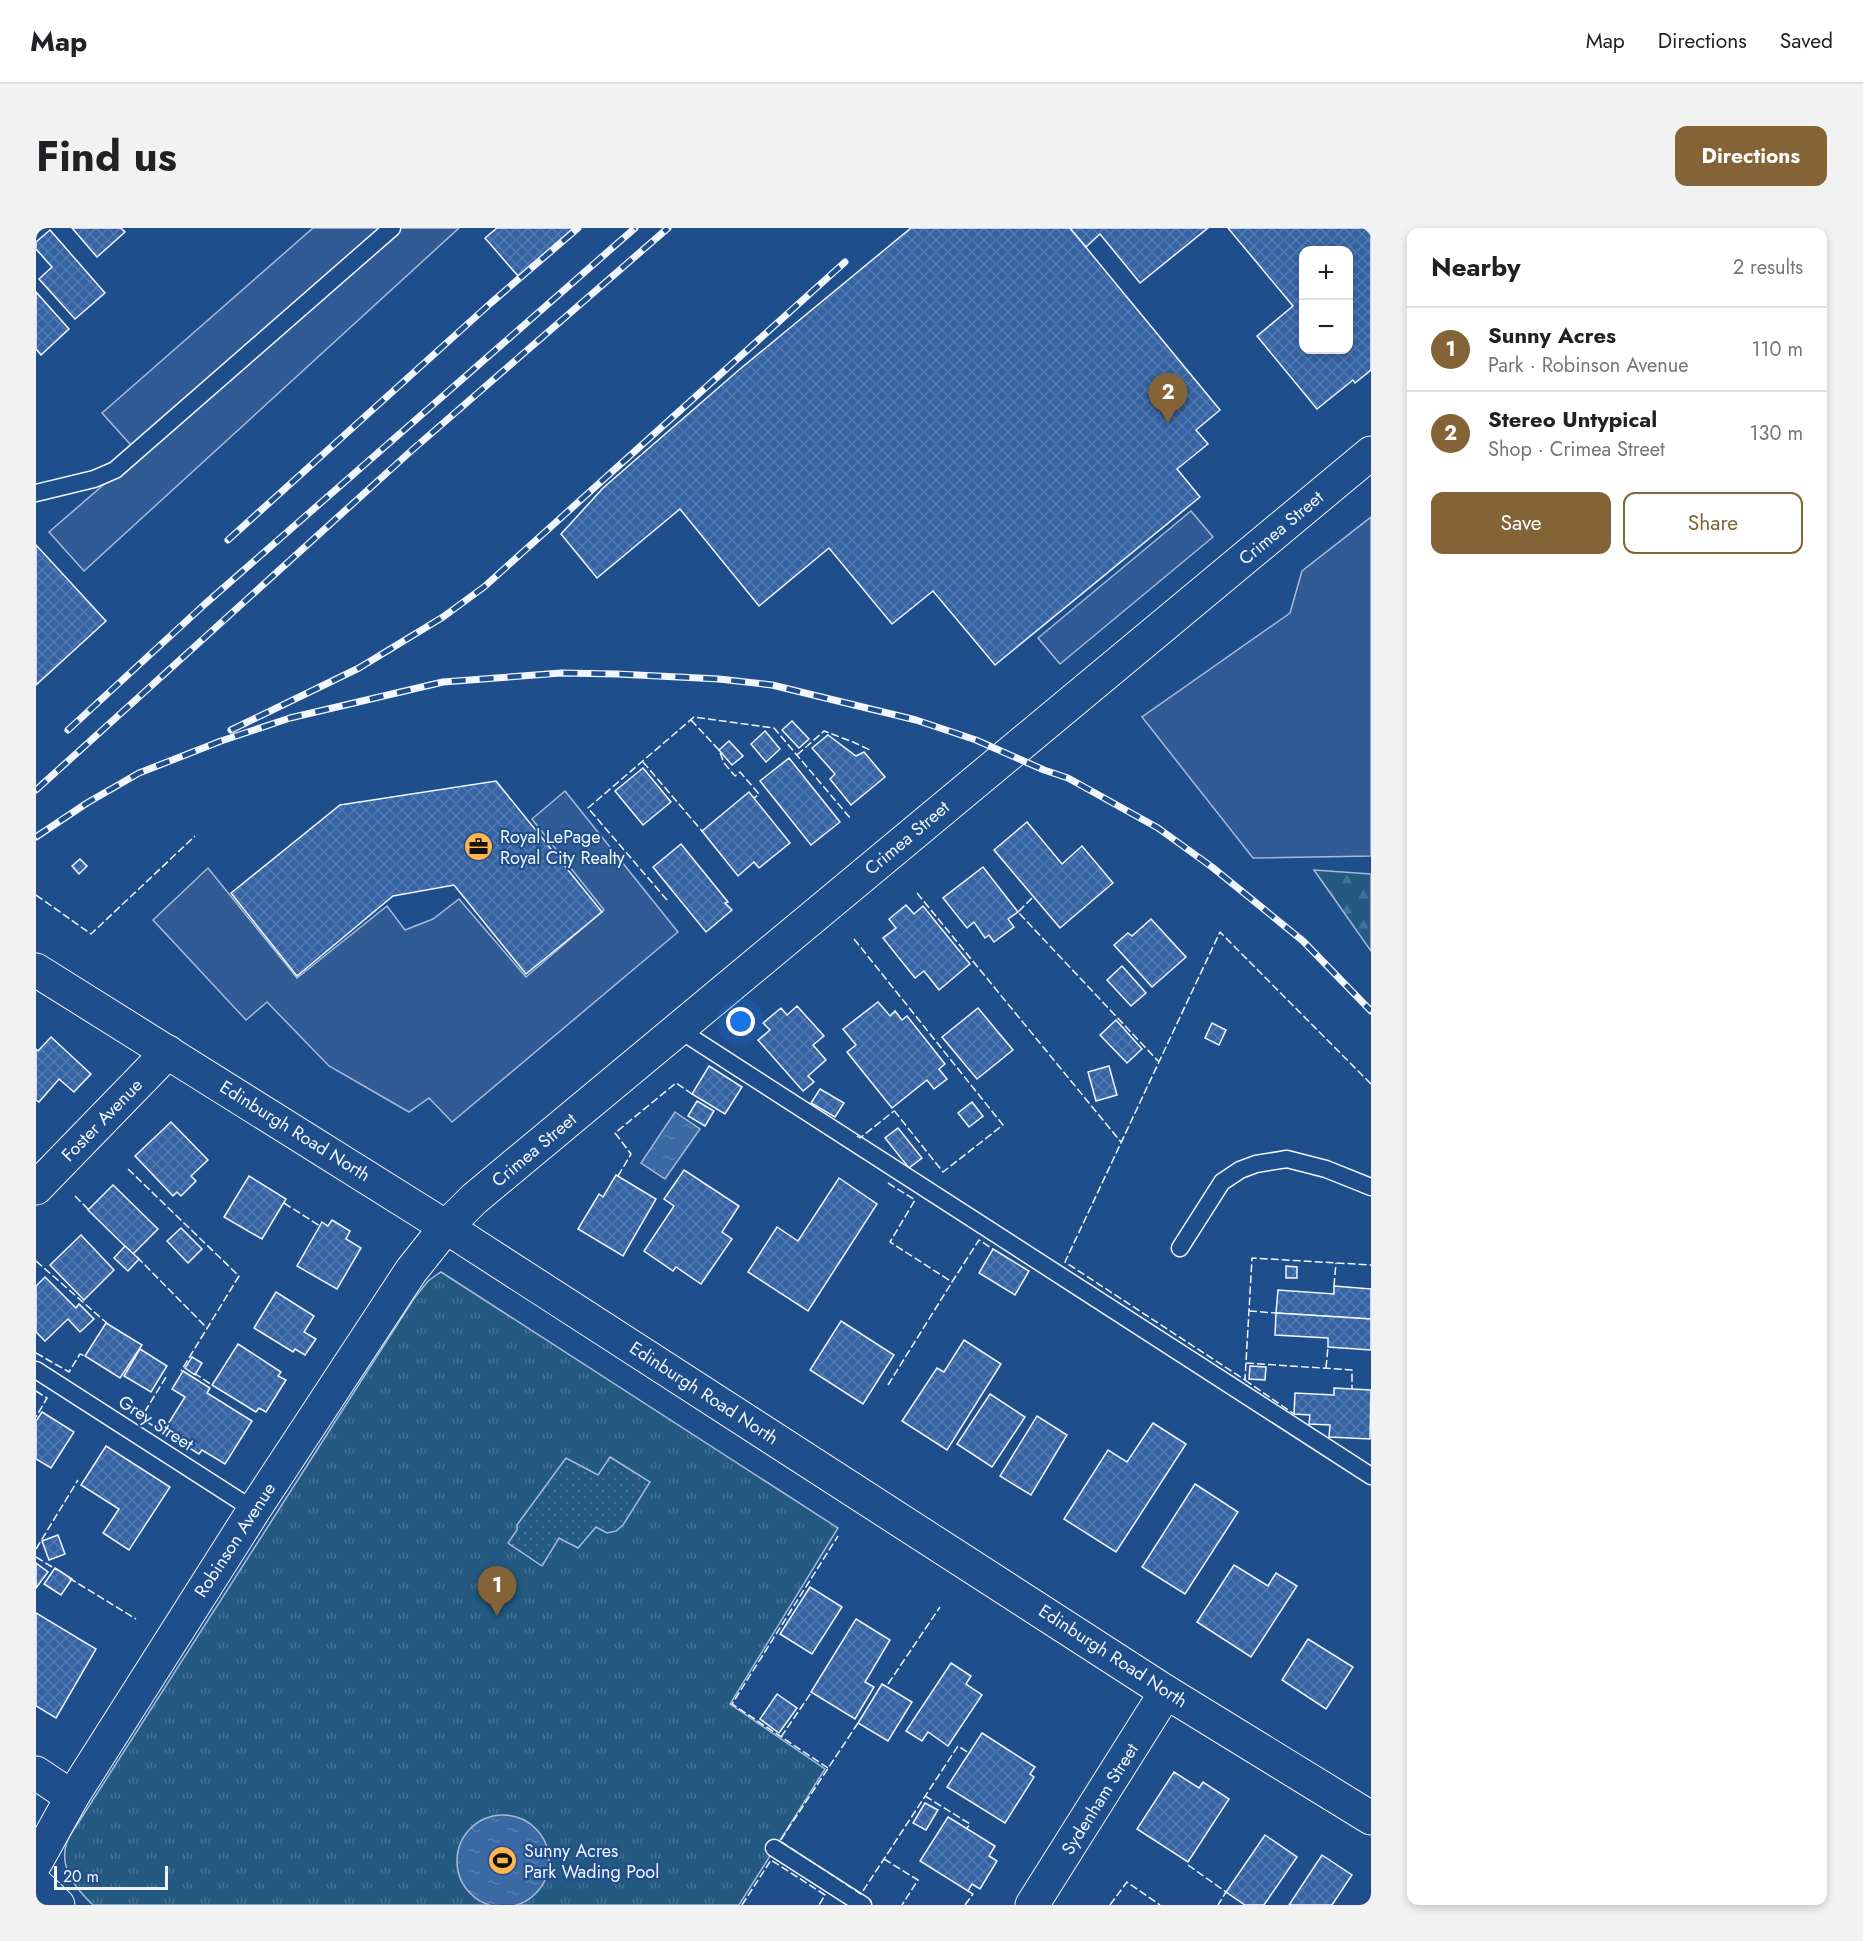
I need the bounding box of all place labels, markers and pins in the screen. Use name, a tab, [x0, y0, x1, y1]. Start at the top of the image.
pin: 2	[1148, 374, 1188, 423]
place label: Royal LePage Royal City Realty	[500, 824, 625, 871]
office icon: Royal LePage Royal City Realty	[463, 831, 495, 863]
pin: 1	[478, 1566, 516, 1616]
place label: Sunny Acres Park Wading Pool	[524, 1838, 659, 1885]
sports icon: Sunny Acres Park Wading Pool	[487, 1845, 519, 1877]

